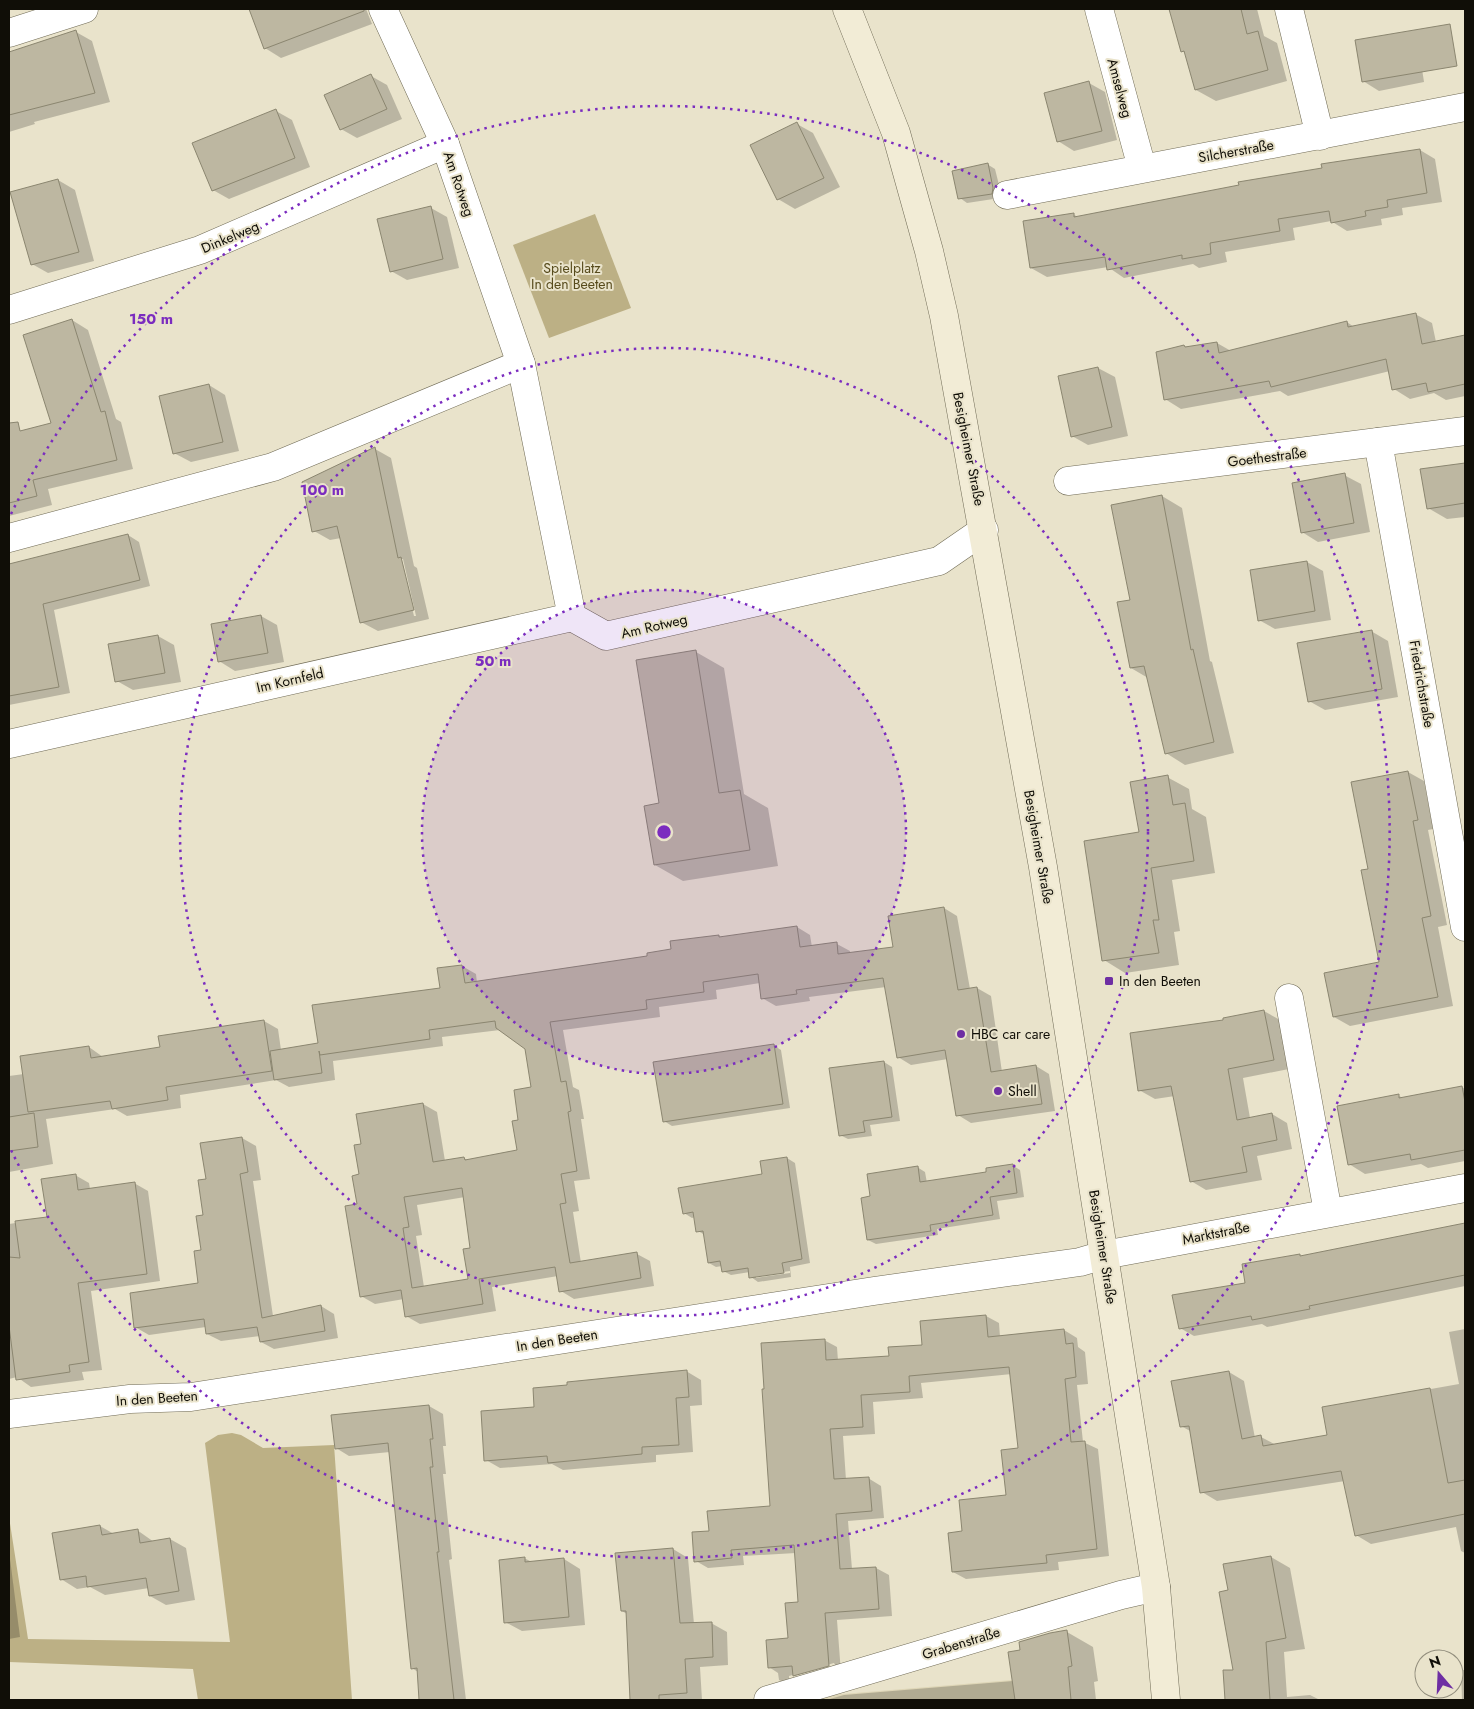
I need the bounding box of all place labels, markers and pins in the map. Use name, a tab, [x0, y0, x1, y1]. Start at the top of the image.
centre of rings	[655, 823, 673, 841]
place label: In den Beeten	[1119, 971, 1201, 991]
marker: In den Beeten	[1103, 975, 1115, 987]
place label: HBC car care	[971, 1024, 1050, 1044]
marker: HBC car care	[955, 1028, 967, 1040]
place label: Shell	[1008, 1081, 1037, 1101]
marker: Shell	[992, 1085, 1004, 1097]

